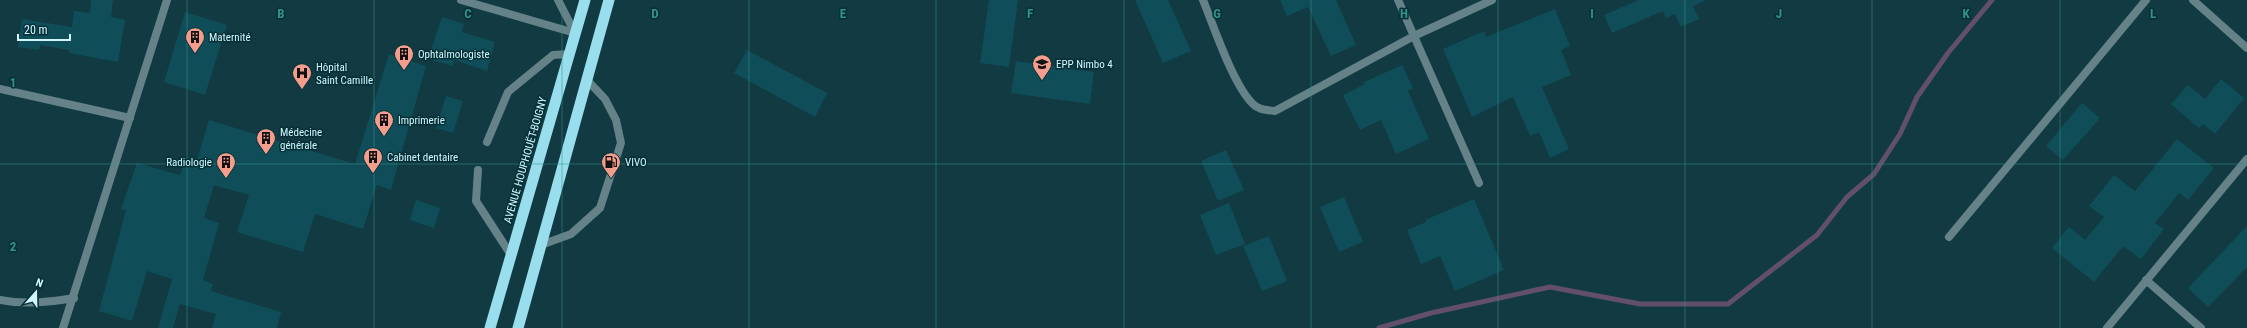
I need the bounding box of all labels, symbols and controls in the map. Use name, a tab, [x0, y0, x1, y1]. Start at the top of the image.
text: B	[277, 6, 285, 21]
text: C	[464, 6, 472, 21]
text: D	[651, 6, 659, 21]
text: E	[840, 6, 847, 21]
text: F	[1027, 6, 1033, 21]
text: G	[1213, 6, 1221, 21]
text: H	[1400, 6, 1408, 21]
text: I	[1590, 6, 1594, 21]
text: J	[1776, 6, 1782, 21]
text: K	[1962, 6, 1970, 21]
text: L	[2150, 6, 2156, 21]
scale bar	[18, 16, 70, 42]
text: 20 m	[24, 23, 48, 37]
building icon: Maternité	[184, 26, 206, 54]
place label: Maternité	[209, 31, 251, 44]
building icon: Ophtalmologiste	[393, 43, 415, 71]
place label: Ophtalmologiste	[418, 48, 490, 61]
school or university icon: EPP Nimbo 4	[1031, 53, 1053, 81]
place label: EPP Nimbo 4	[1056, 58, 1113, 71]
place label: Hôpital Saint Camille	[316, 61, 373, 87]
hospital icon: Hôpital Saint Camille	[291, 62, 313, 90]
text: 1	[10, 75, 16, 90]
street label: AVENUE HOUPHOUËT-BOIGNY	[501, 95, 550, 225]
building icon: Imprimerie	[373, 109, 395, 137]
place label: Imprimerie	[398, 114, 445, 127]
place label: Médecine générale	[280, 126, 322, 152]
building icon: Médecine générale	[255, 127, 277, 155]
building icon: Cabinet dentaire	[362, 146, 384, 174]
building icon: Radiologie	[215, 151, 237, 179]
place label: Cabinet dentaire	[387, 151, 458, 164]
fuel station icon: VIVO	[600, 151, 622, 179]
place label: Radiologie	[166, 156, 212, 169]
place label: VIVO	[625, 156, 647, 169]
text: 2	[10, 239, 17, 254]
north arrow	[16, 272, 56, 312]
text: N	[34, 276, 45, 290]

